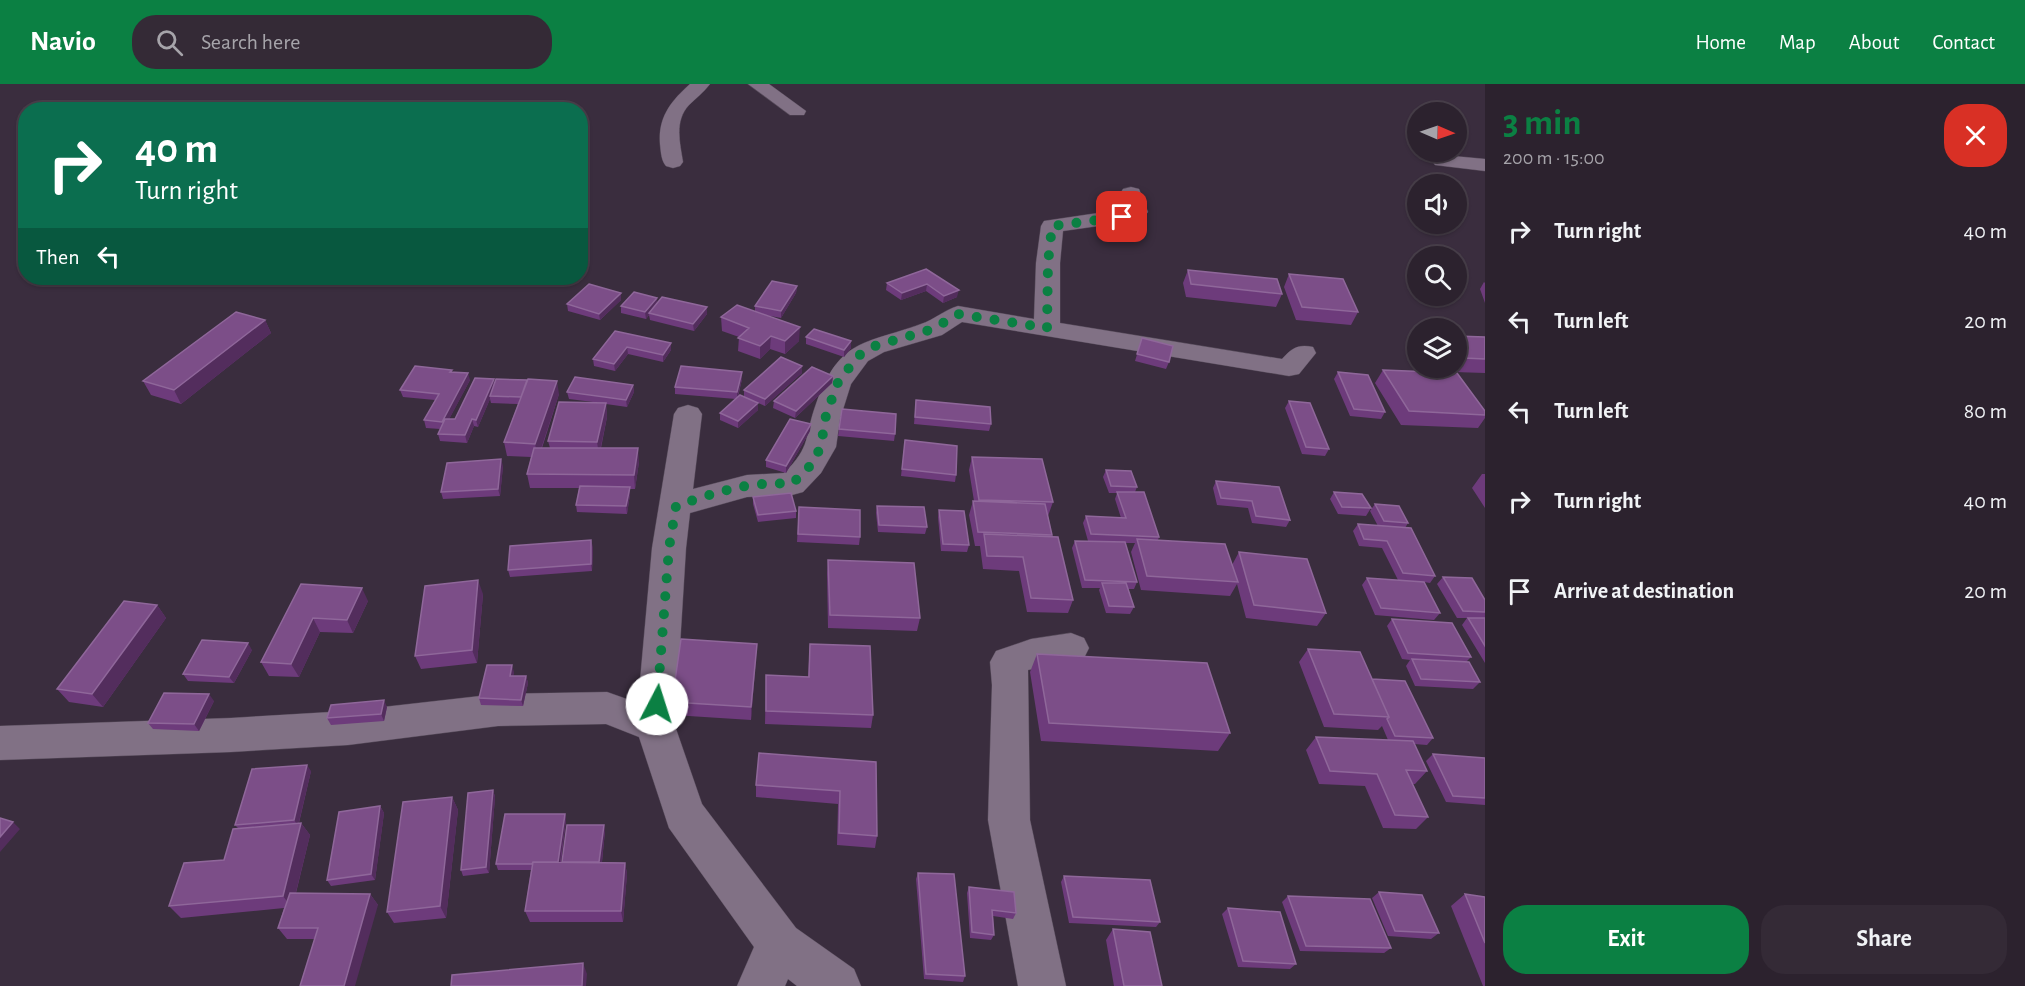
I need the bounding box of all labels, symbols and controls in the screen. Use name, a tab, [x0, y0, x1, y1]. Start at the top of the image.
search box	[132, 15, 552, 69]
icon: search	[153, 26, 186, 59]
text: Navio	[30, 28, 96, 56]
text: Search here	[201, 31, 300, 53]
text: Home	[1695, 32, 1746, 53]
text: Map	[1779, 32, 1816, 53]
text: About	[1849, 32, 1899, 53]
text: Contact	[1932, 32, 1995, 53]
north arrow	[1407, 102, 1467, 162]
map controls	[1407, 102, 1467, 378]
button: close	[1944, 104, 2007, 167]
text: 3 min	[1503, 105, 1581, 141]
icon: right	[36, 126, 114, 204]
text: 40 m	[135, 128, 218, 170]
text: 200 m · 15:00	[1503, 148, 1605, 168]
button: sound	[1407, 174, 1467, 234]
text: Turn right	[135, 177, 238, 204]
pin	[1096, 191, 1147, 242]
icon: arrive	[1105, 200, 1138, 233]
icon: right	[1503, 215, 1536, 248]
text: Turn right	[1554, 220, 1641, 242]
text: 40 m	[1964, 220, 2007, 242]
icon: left	[92, 240, 125, 273]
text: Then	[36, 246, 80, 268]
button: search	[1407, 246, 1467, 306]
icon: left	[1503, 305, 1536, 338]
text: Turn left	[1554, 310, 1628, 332]
text: 20 m	[1964, 310, 2007, 332]
button: layers	[1407, 318, 1467, 378]
icon: left	[1503, 395, 1536, 428]
text: Turn left	[1554, 400, 1628, 422]
text: 80 m	[1964, 400, 2007, 422]
icon: right	[1503, 485, 1536, 518]
text: Turn right	[1554, 490, 1641, 512]
text: 40 m	[1964, 490, 2007, 512]
icon: arrive	[1503, 575, 1536, 608]
text: Arrive at destination	[1554, 580, 1734, 602]
text: 20 m	[1964, 580, 2007, 602]
position arrow	[625, 672, 689, 736]
button: Exit	[1503, 905, 1749, 974]
button: Share	[1761, 905, 2007, 974]

